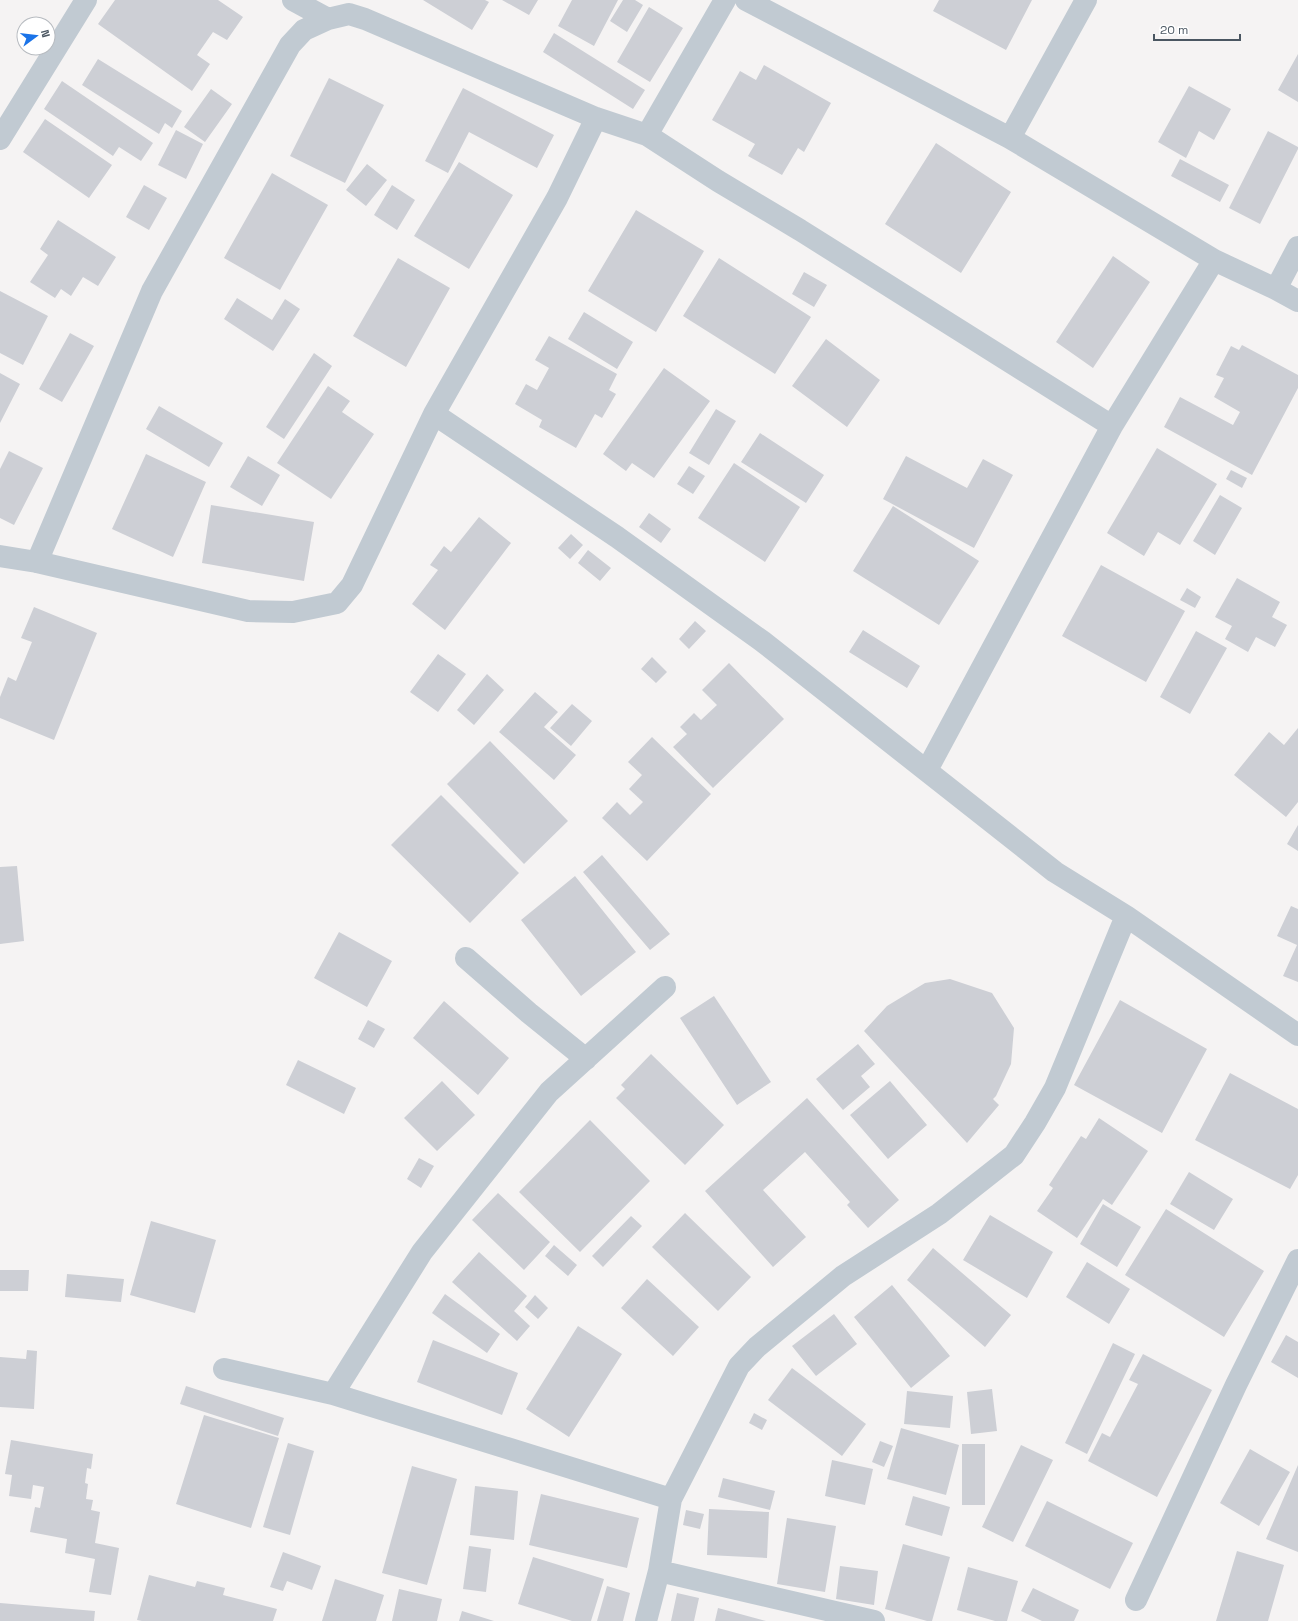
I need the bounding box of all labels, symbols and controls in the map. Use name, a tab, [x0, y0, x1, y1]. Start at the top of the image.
north arrow	[16, 16, 56, 56]
scale bar	[1154, 16, 1240, 42]
text: 20 m	[1160, 22, 1188, 38]
text: N	[38, 28, 53, 39]

